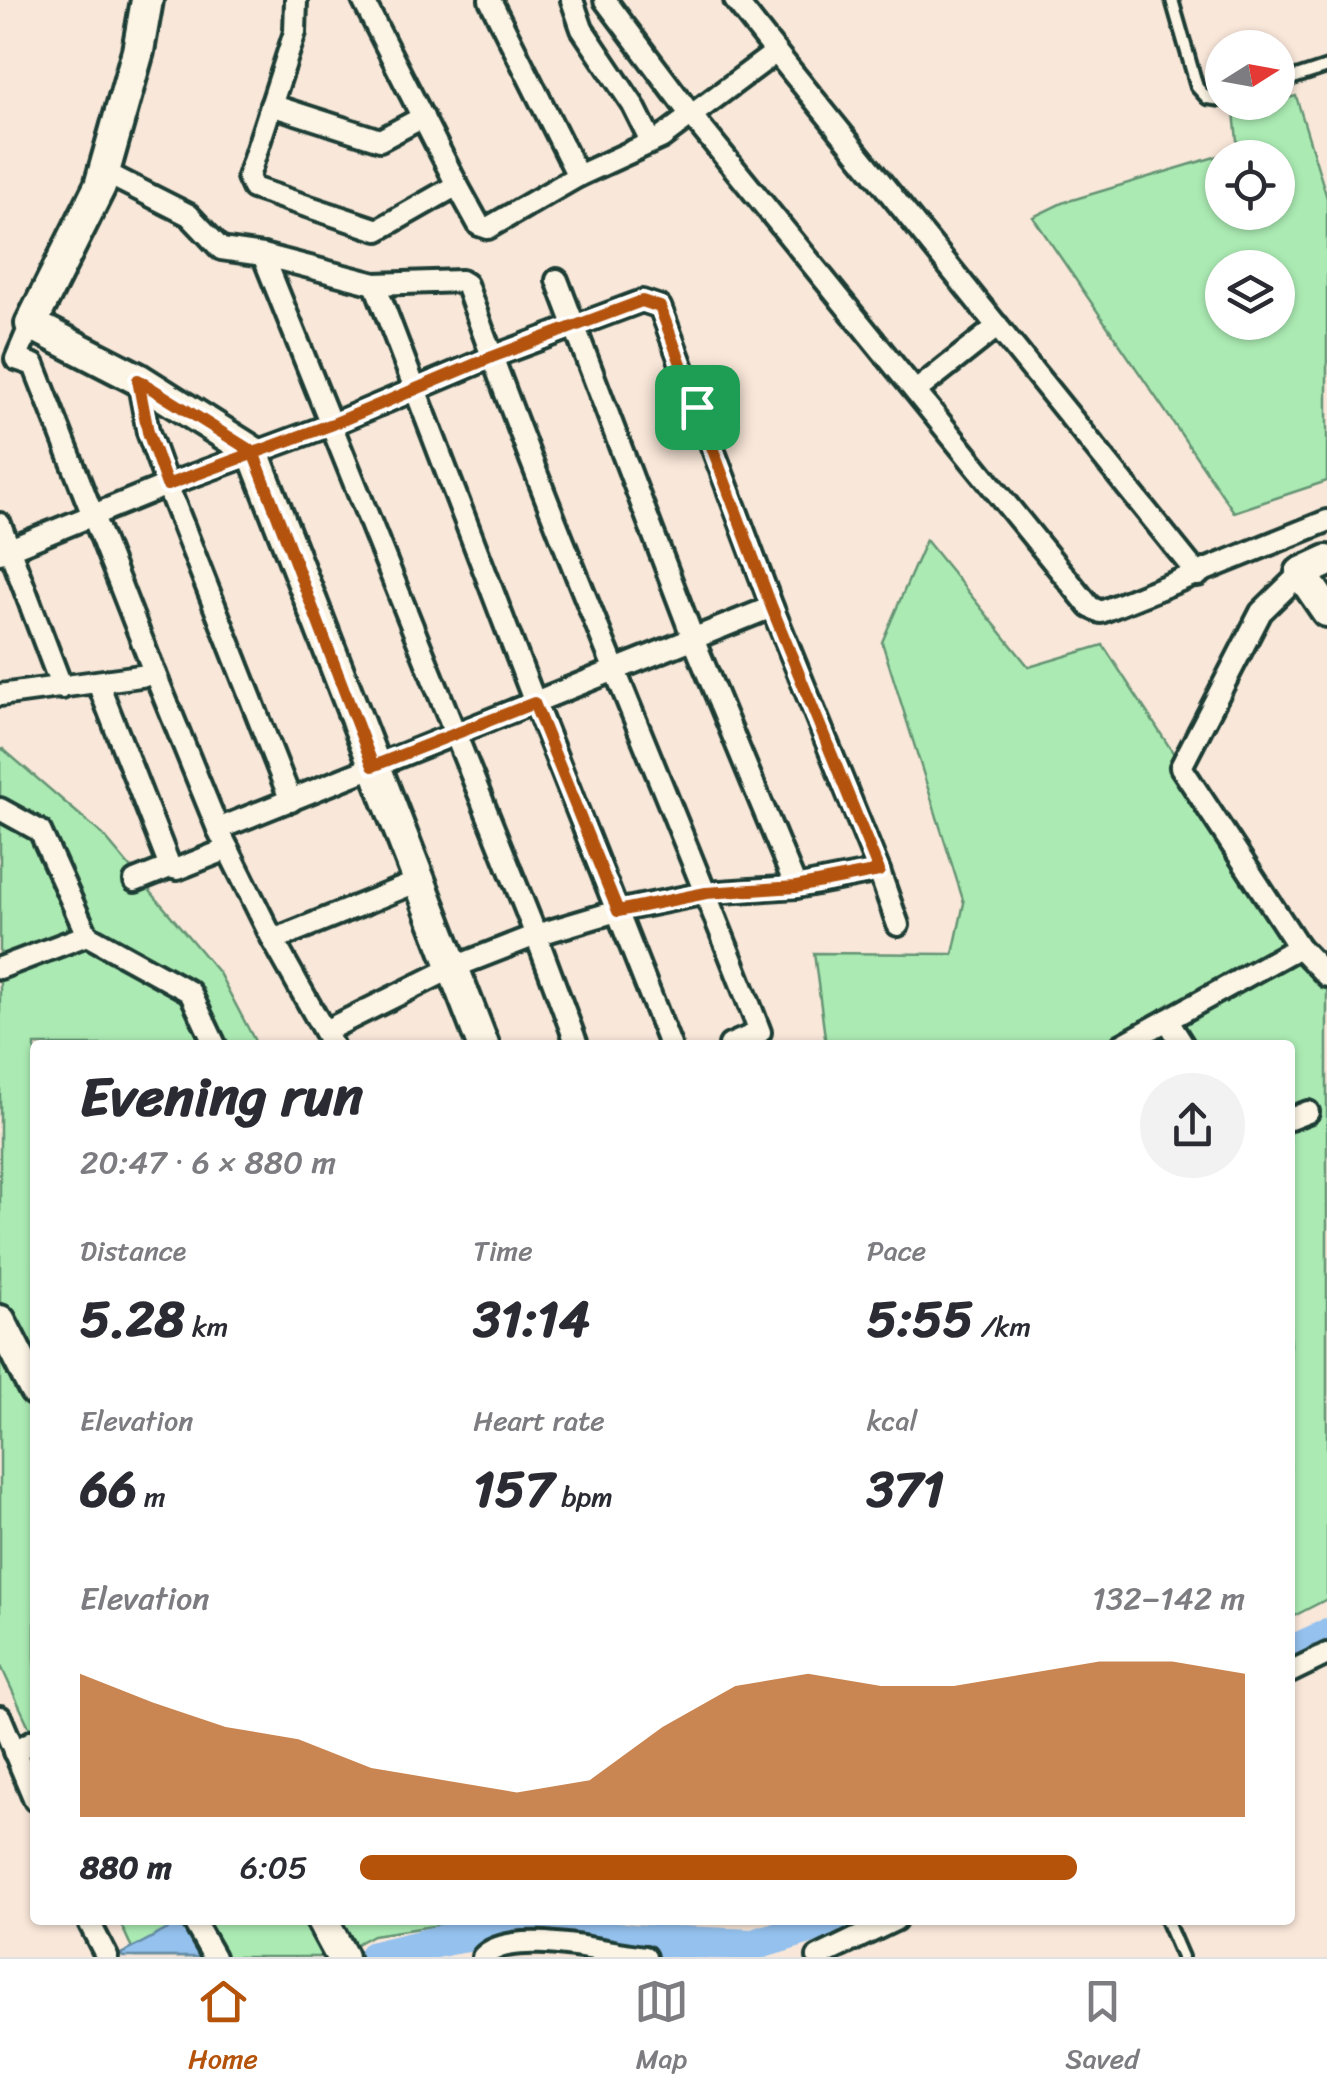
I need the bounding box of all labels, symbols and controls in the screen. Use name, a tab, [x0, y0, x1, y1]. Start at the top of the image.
north arrow	[1205, 30, 1295, 120]
map controls	[1205, 30, 1295, 340]
button: locate	[1205, 140, 1295, 230]
button: layers	[1205, 250, 1295, 340]
pin	[655, 365, 740, 450]
icon: arrive	[670, 380, 725, 435]
text: Evening run	[80, 1048, 363, 1145]
button: share	[1140, 1073, 1245, 1178]
text: 20:47 · 6 × 880 m	[80, 1134, 336, 1191]
text: Distance	[80, 1226, 186, 1275]
text: Time	[473, 1226, 533, 1275]
text: Pace	[867, 1226, 926, 1275]
text: 5.28	[80, 1275, 185, 1364]
text: 31:14	[473, 1275, 590, 1364]
text: 5:55	[867, 1275, 973, 1364]
text: km	[185, 1302, 228, 1351]
text: /km	[973, 1302, 1031, 1351]
text: Elevation	[80, 1396, 193, 1445]
text: Heart rate	[473, 1396, 605, 1445]
text: kcal	[867, 1396, 918, 1445]
text: 66	[80, 1445, 137, 1534]
text: 157	[473, 1445, 554, 1534]
text: 371	[867, 1445, 944, 1534]
text: m	[137, 1472, 166, 1521]
text: bpm	[554, 1472, 613, 1521]
text: Elevation	[80, 1570, 210, 1627]
text: 132–142 m	[1092, 1570, 1245, 1627]
text: 880 m	[80, 1839, 172, 1896]
text: 6:05	[240, 1839, 308, 1896]
tab: Home	[188, 1974, 258, 2083]
tab: Map	[634, 1974, 689, 2083]
tab: Saved	[1065, 1974, 1139, 2083]

